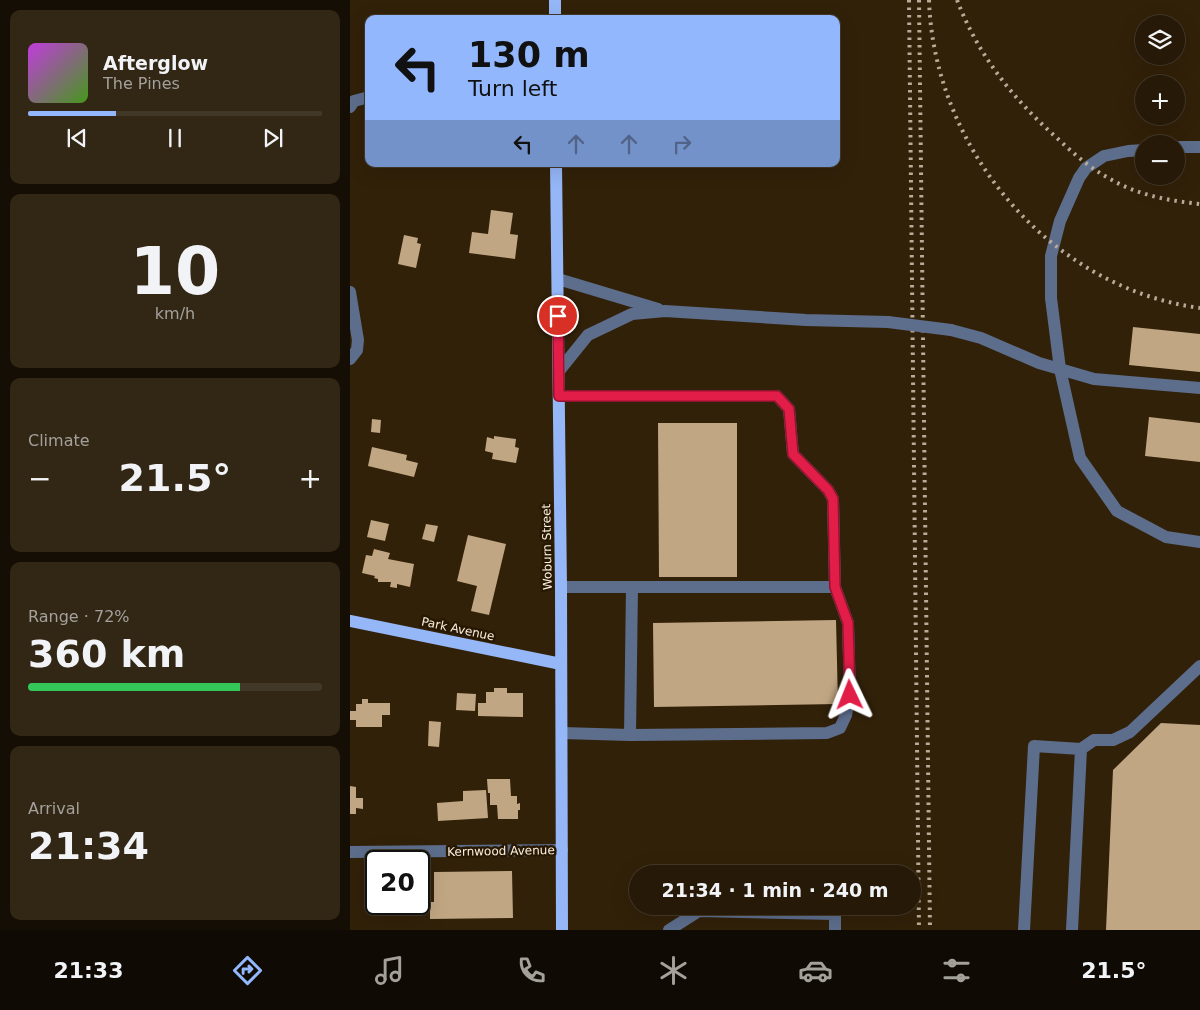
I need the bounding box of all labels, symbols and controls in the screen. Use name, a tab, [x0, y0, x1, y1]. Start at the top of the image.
map controls	[1135, 15, 1185, 185]
button: layers	[1135, 15, 1185, 65]
icon: left	[385, 35, 450, 100]
text: 130 m	[468, 35, 590, 75]
text: Afterglow	[103, 52, 208, 74]
text: The Pines	[103, 74, 180, 93]
button: +	[1135, 75, 1185, 125]
text: Turn left	[468, 76, 557, 101]
icon: previous	[63, 124, 91, 152]
icon: pause	[161, 124, 189, 152]
icon: next	[259, 124, 287, 152]
icon: left	[509, 130, 537, 158]
icon: ahead	[562, 130, 590, 158]
icon: ahead	[615, 130, 643, 158]
icon: right	[668, 130, 696, 158]
button: −	[1135, 135, 1185, 185]
text: 10	[130, 234, 220, 309]
pin	[537, 295, 579, 337]
icon: arrive	[544, 302, 572, 330]
text: km/h	[155, 304, 195, 323]
text: Climate	[28, 431, 90, 450]
text: 21.5°	[119, 456, 231, 500]
text: −	[28, 462, 51, 495]
text: +	[299, 462, 322, 495]
street label: Woburn Street	[539, 503, 555, 590]
text: Range · 72%	[28, 607, 130, 626]
street label: Park Avenue	[420, 614, 496, 644]
text: 360 km	[28, 632, 185, 676]
position arrow	[823, 668, 875, 720]
text: Arrival	[28, 799, 80, 818]
text: 21:34	[28, 824, 149, 868]
street label: Kernwood Avenue	[447, 843, 555, 859]
speed limit sign: 20	[365, 850, 430, 915]
text: 21:34 · 1 min · 240 m	[661, 879, 889, 901]
icon: directions	[230, 953, 265, 988]
icon: music	[372, 953, 407, 988]
icon: phone	[514, 953, 549, 988]
icon: climate	[656, 953, 691, 988]
icon: car	[798, 953, 833, 988]
icon: filters	[939, 953, 974, 988]
text: 21:33	[53, 958, 123, 983]
text: 21.5°	[1081, 958, 1147, 983]

